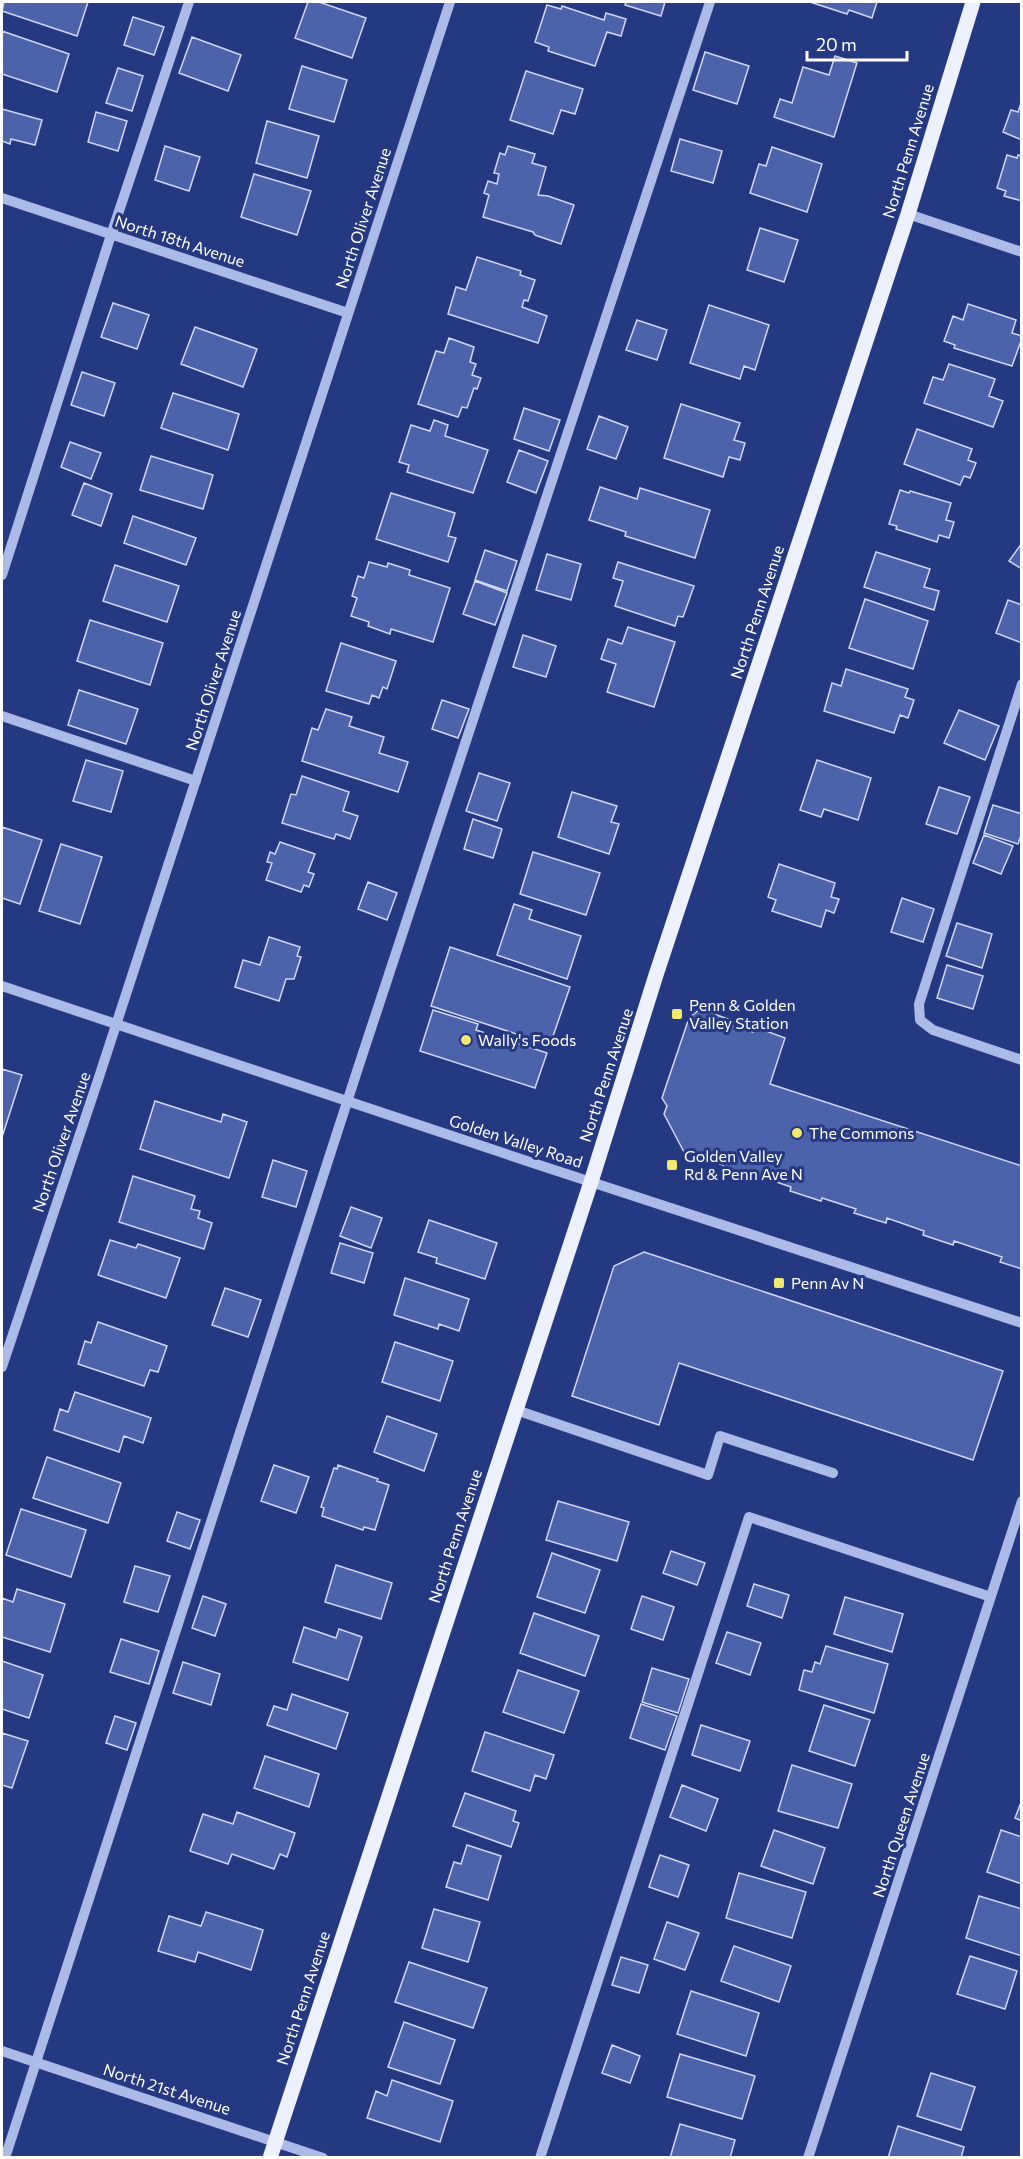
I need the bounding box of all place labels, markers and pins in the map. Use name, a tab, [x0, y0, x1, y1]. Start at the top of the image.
place label: Penn & Golden Valley Station	[689, 995, 796, 1032]
marker: Penn & Golden Valley Station	[670, 1007, 684, 1021]
place label: Wally's Foods	[478, 1030, 576, 1049]
marker: Wally's Foods	[459, 1033, 473, 1047]
place label: The Commons	[809, 1123, 914, 1142]
marker: The Commons	[790, 1126, 804, 1140]
place label: Golden Valley Rd & Penn Ave N	[684, 1146, 803, 1183]
marker: Golden Valley Rd & Penn Ave N	[665, 1158, 679, 1172]
place label: Penn Av N	[791, 1273, 864, 1292]
marker: Penn Av N	[772, 1276, 786, 1290]

